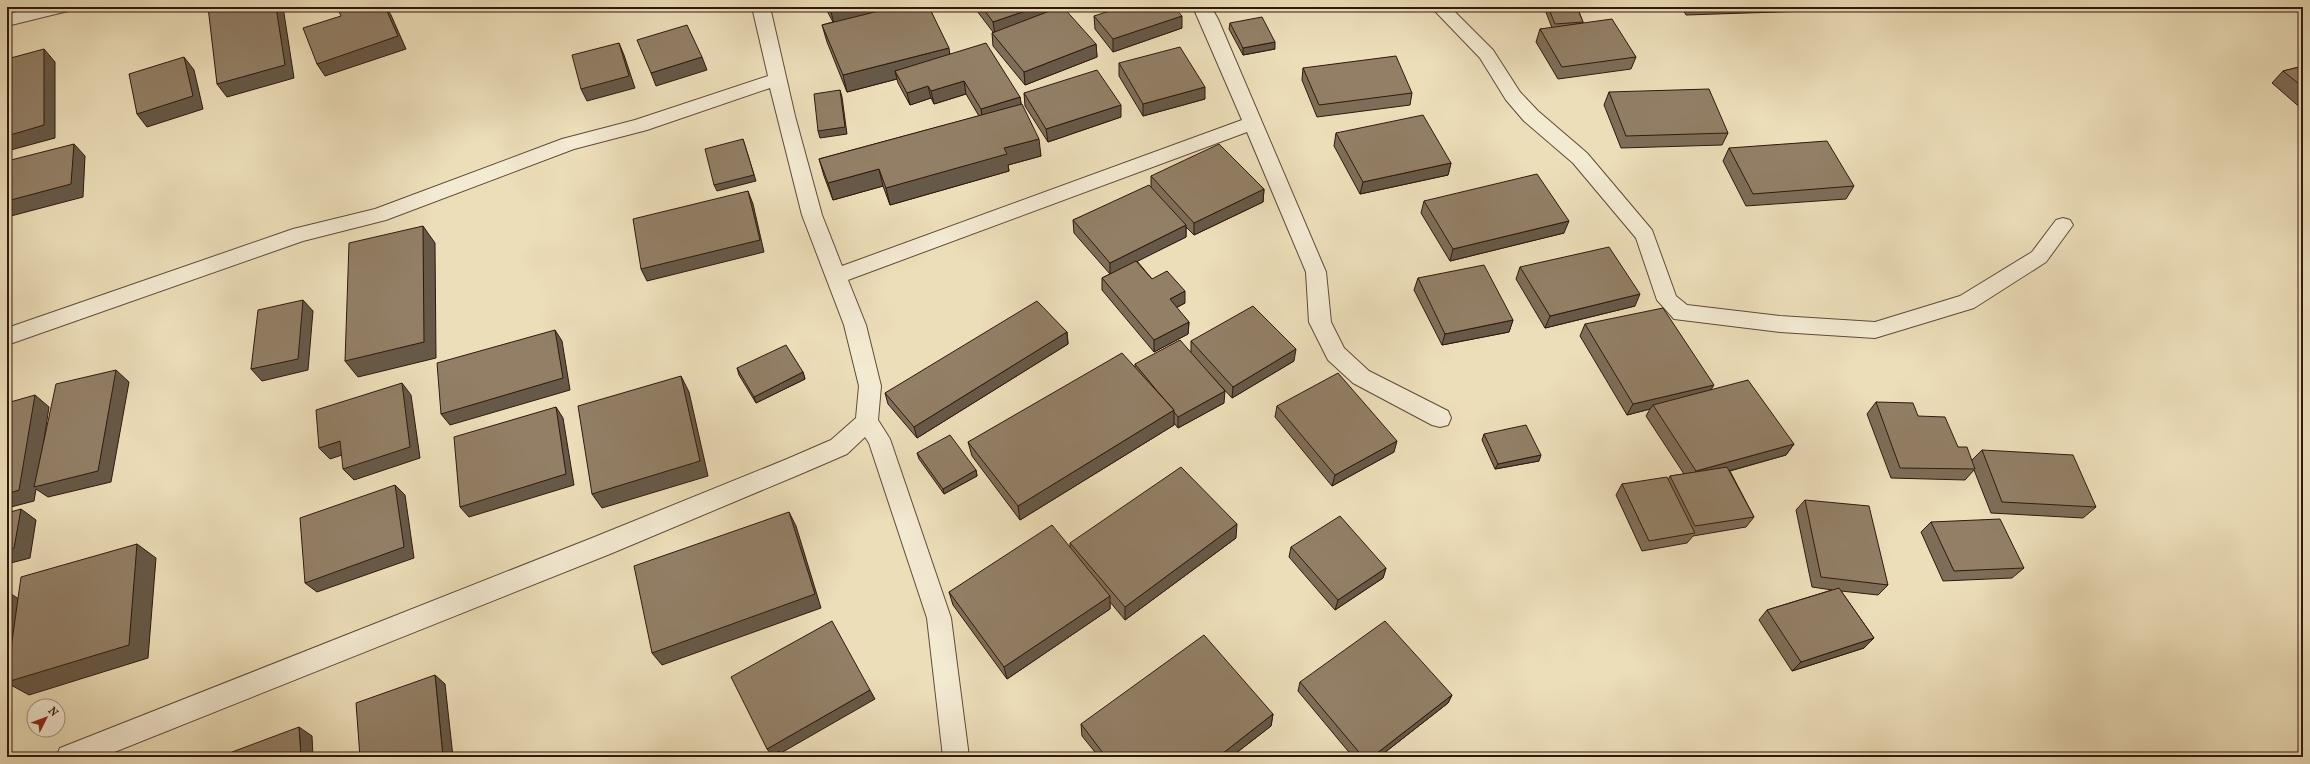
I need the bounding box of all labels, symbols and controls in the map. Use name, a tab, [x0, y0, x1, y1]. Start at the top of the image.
north arrow	[26, 698, 66, 738]
text: N	[45, 704, 61, 720]

